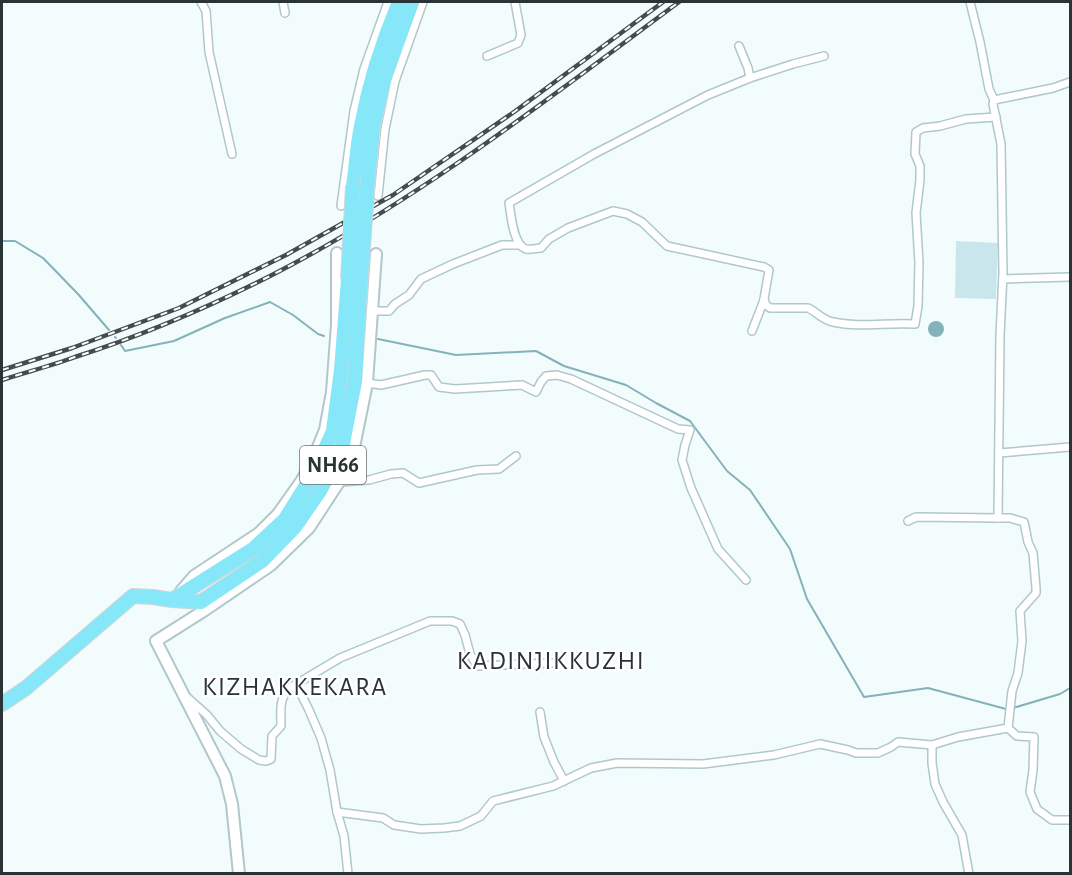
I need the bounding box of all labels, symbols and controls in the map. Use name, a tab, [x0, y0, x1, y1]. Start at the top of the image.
road number: NH66	[300, 446, 366, 484]
district label: KADINJIKKUZHI	[457, 648, 645, 674]
district label: KIZHAKKEKARA	[202, 674, 388, 700]

